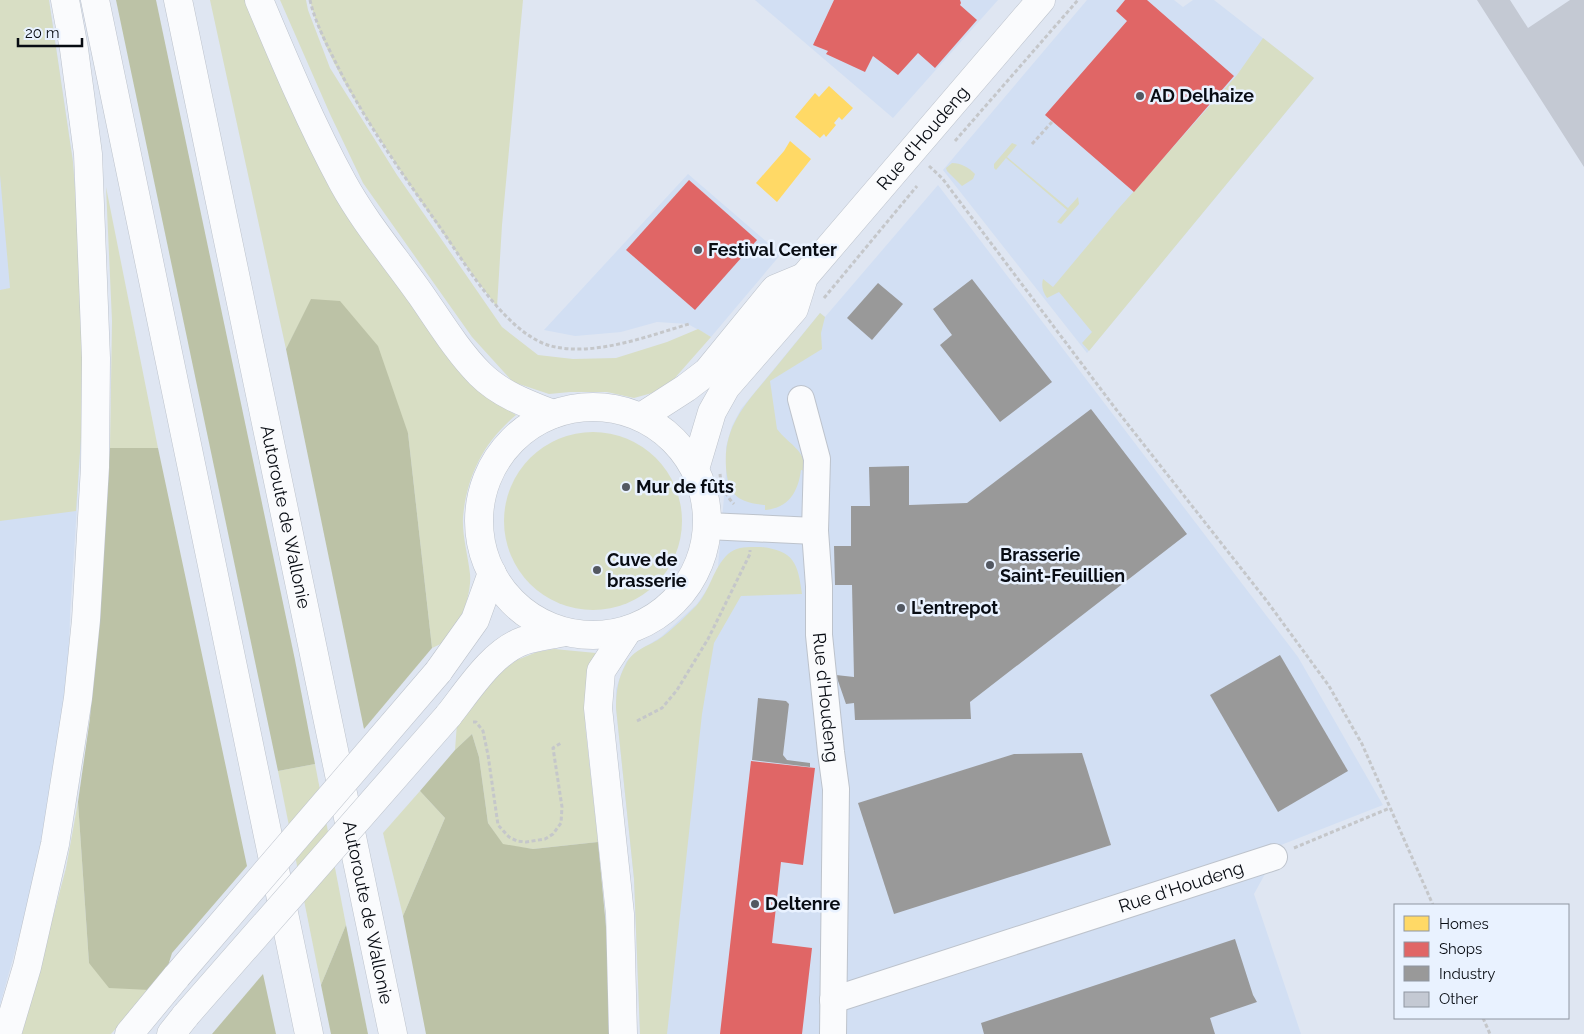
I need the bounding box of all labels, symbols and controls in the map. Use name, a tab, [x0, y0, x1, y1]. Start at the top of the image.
scale bar	[18, 15, 81, 47]
text: 20 m	[25, 24, 60, 42]
street label: Rue d'Houdeng	[872, 81, 973, 194]
place label: AD Delhaize	[1150, 85, 1254, 106]
marker: AD Delhaize	[1134, 90, 1146, 102]
place label: Festival Center	[708, 239, 837, 260]
marker: Festival Center	[692, 244, 704, 256]
street label: Autoroute de Wallonie	[257, 423, 315, 611]
place label: Mur de fûts	[636, 476, 734, 497]
marker: Mur de fûts	[620, 481, 632, 493]
place label: Brasserie Saint-Feuillien	[1000, 544, 1125, 586]
place label: Cuve de brasserie	[607, 549, 687, 591]
marker: Brasserie Saint-Feuillien	[984, 559, 996, 571]
marker: Cuve de brasserie	[591, 564, 603, 576]
place label: L'entrepot	[911, 597, 998, 618]
marker: L'entrepot	[895, 602, 907, 614]
street label: Rue d'Houdeng	[809, 632, 843, 763]
street label: Autoroute de Wallonie	[339, 819, 398, 1006]
street label: Rue d'Houdeng	[1116, 857, 1246, 917]
place label: Deltenre	[765, 893, 841, 914]
marker: Deltenre	[749, 898, 761, 910]
legend	[1394, 904, 1569, 1019]
text: Homes	[1439, 915, 1489, 933]
text: Shops	[1439, 940, 1482, 958]
text: Industry	[1439, 965, 1495, 983]
text: Other	[1439, 990, 1479, 1008]

